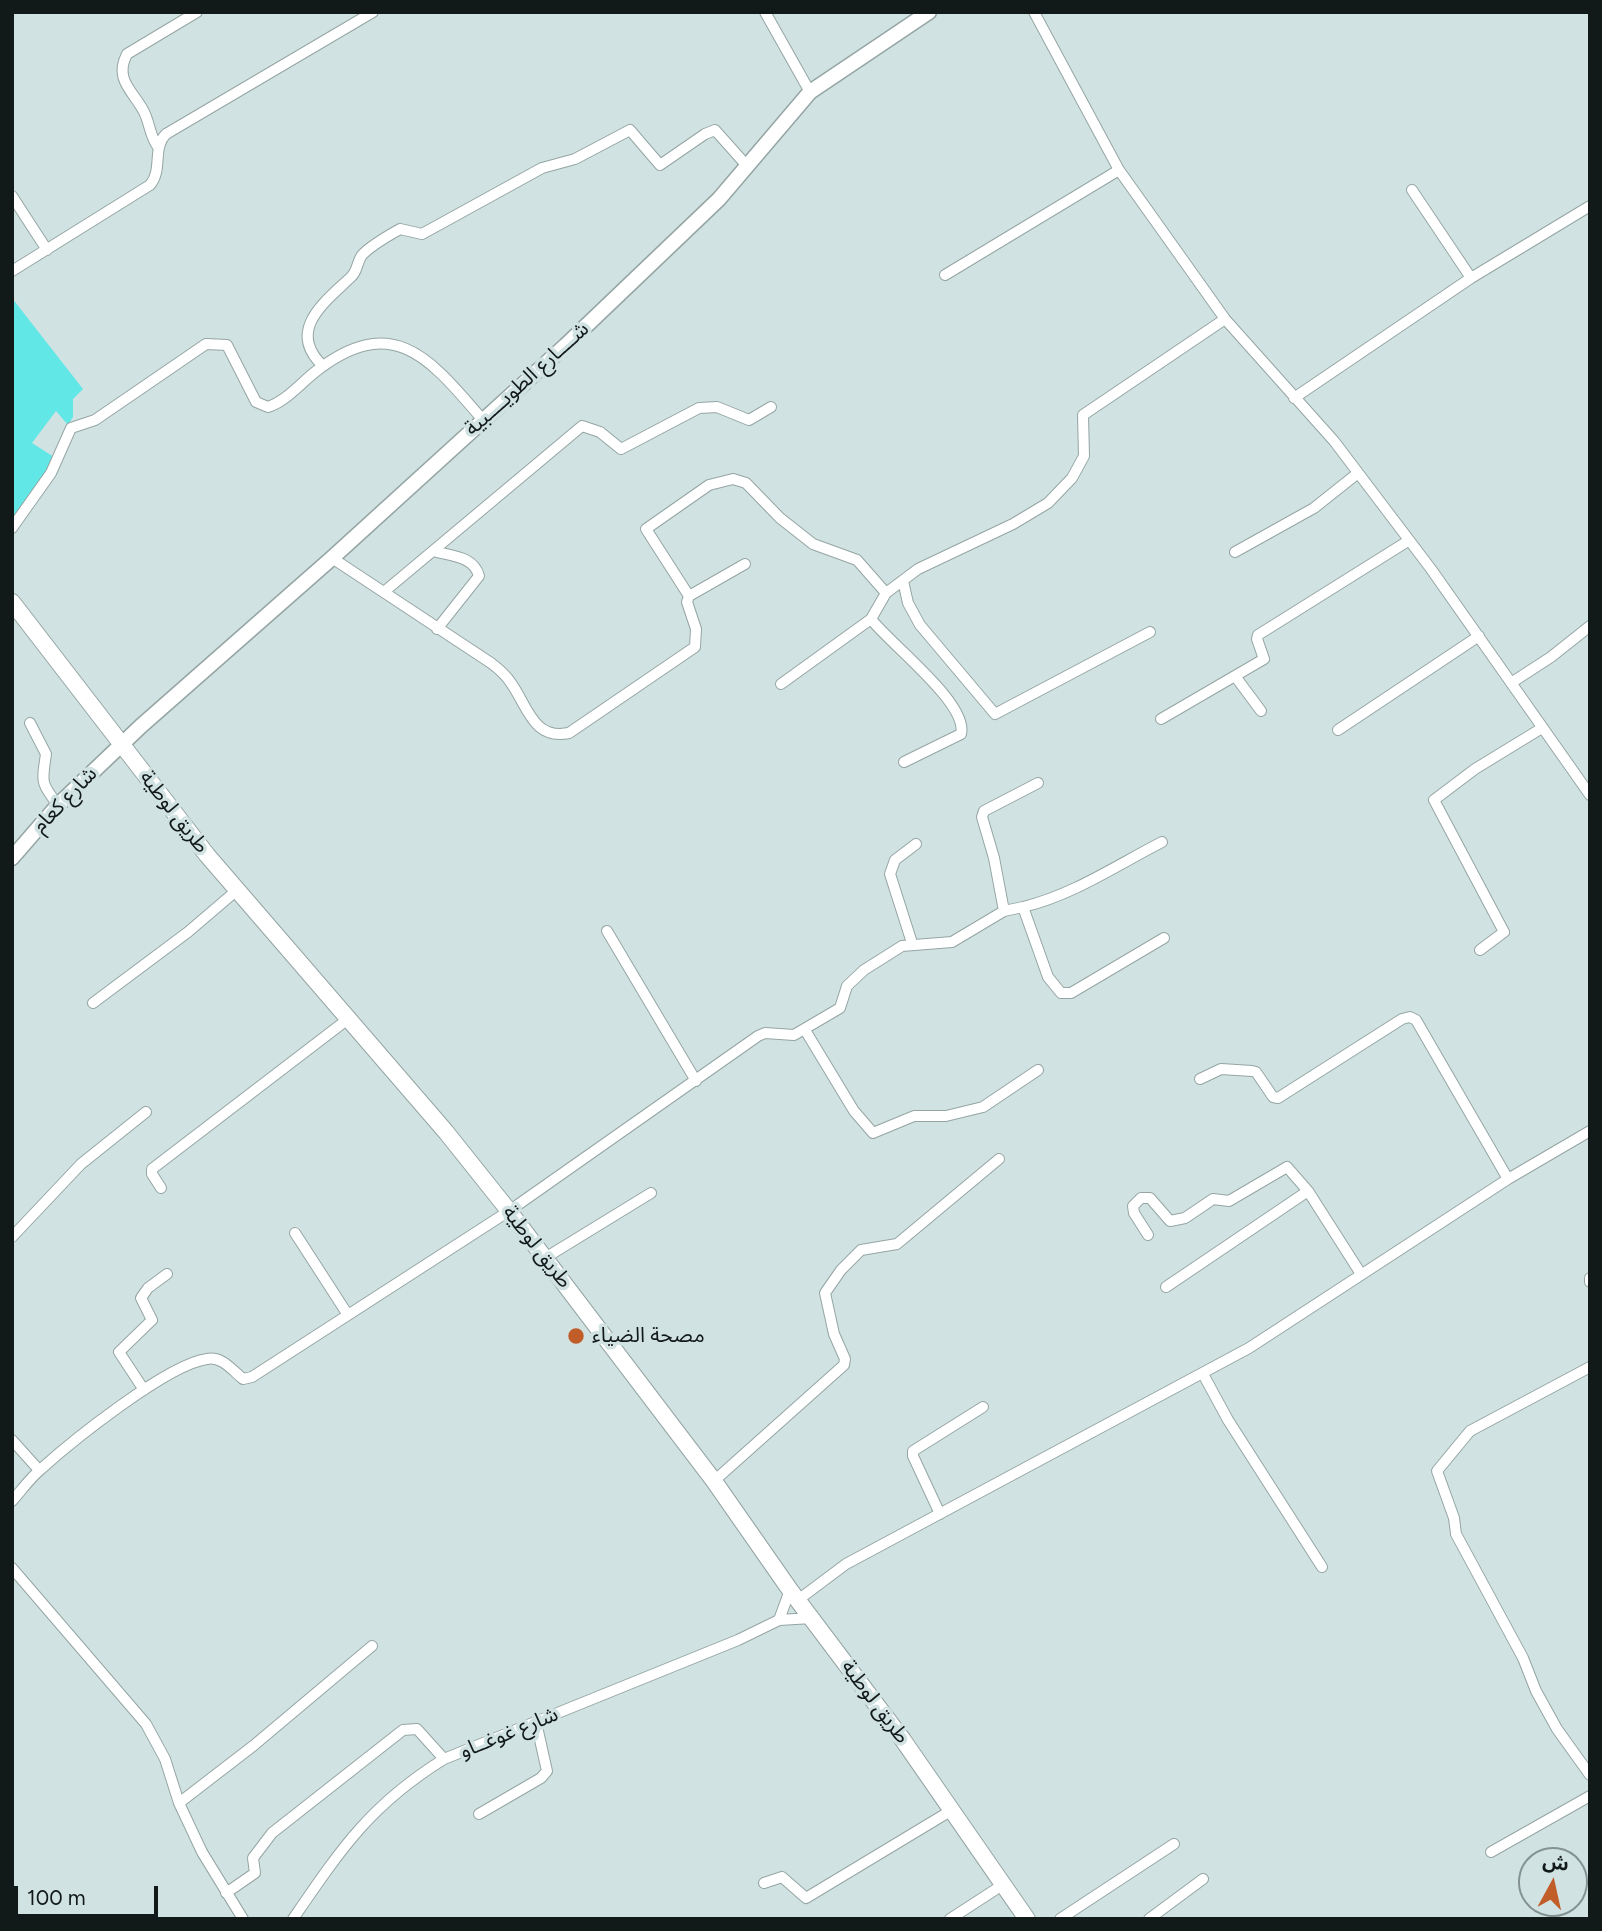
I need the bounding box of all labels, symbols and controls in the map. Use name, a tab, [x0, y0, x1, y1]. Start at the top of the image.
street label: شــــارع الطويــــبية	[460, 317, 594, 441]
street label: شارع كعام	[27, 762, 103, 838]
street label: طريق لوطية	[134, 766, 214, 858]
street label: طريق لوطية	[497, 1201, 577, 1293]
place label: مصحة الضياء	[592, 1323, 705, 1349]
marker: مصحة الضياء	[566, 1326, 586, 1346]
street label: طريق لوطية	[835, 1655, 915, 1749]
street label: شارع غوغــاو	[456, 1702, 562, 1764]
north arrow	[1518, 1847, 1588, 1917]
text: ش	[1541, 1849, 1570, 1876]
scale bar	[18, 1871, 161, 1915]
text: 100 m	[27, 1885, 86, 1910]

